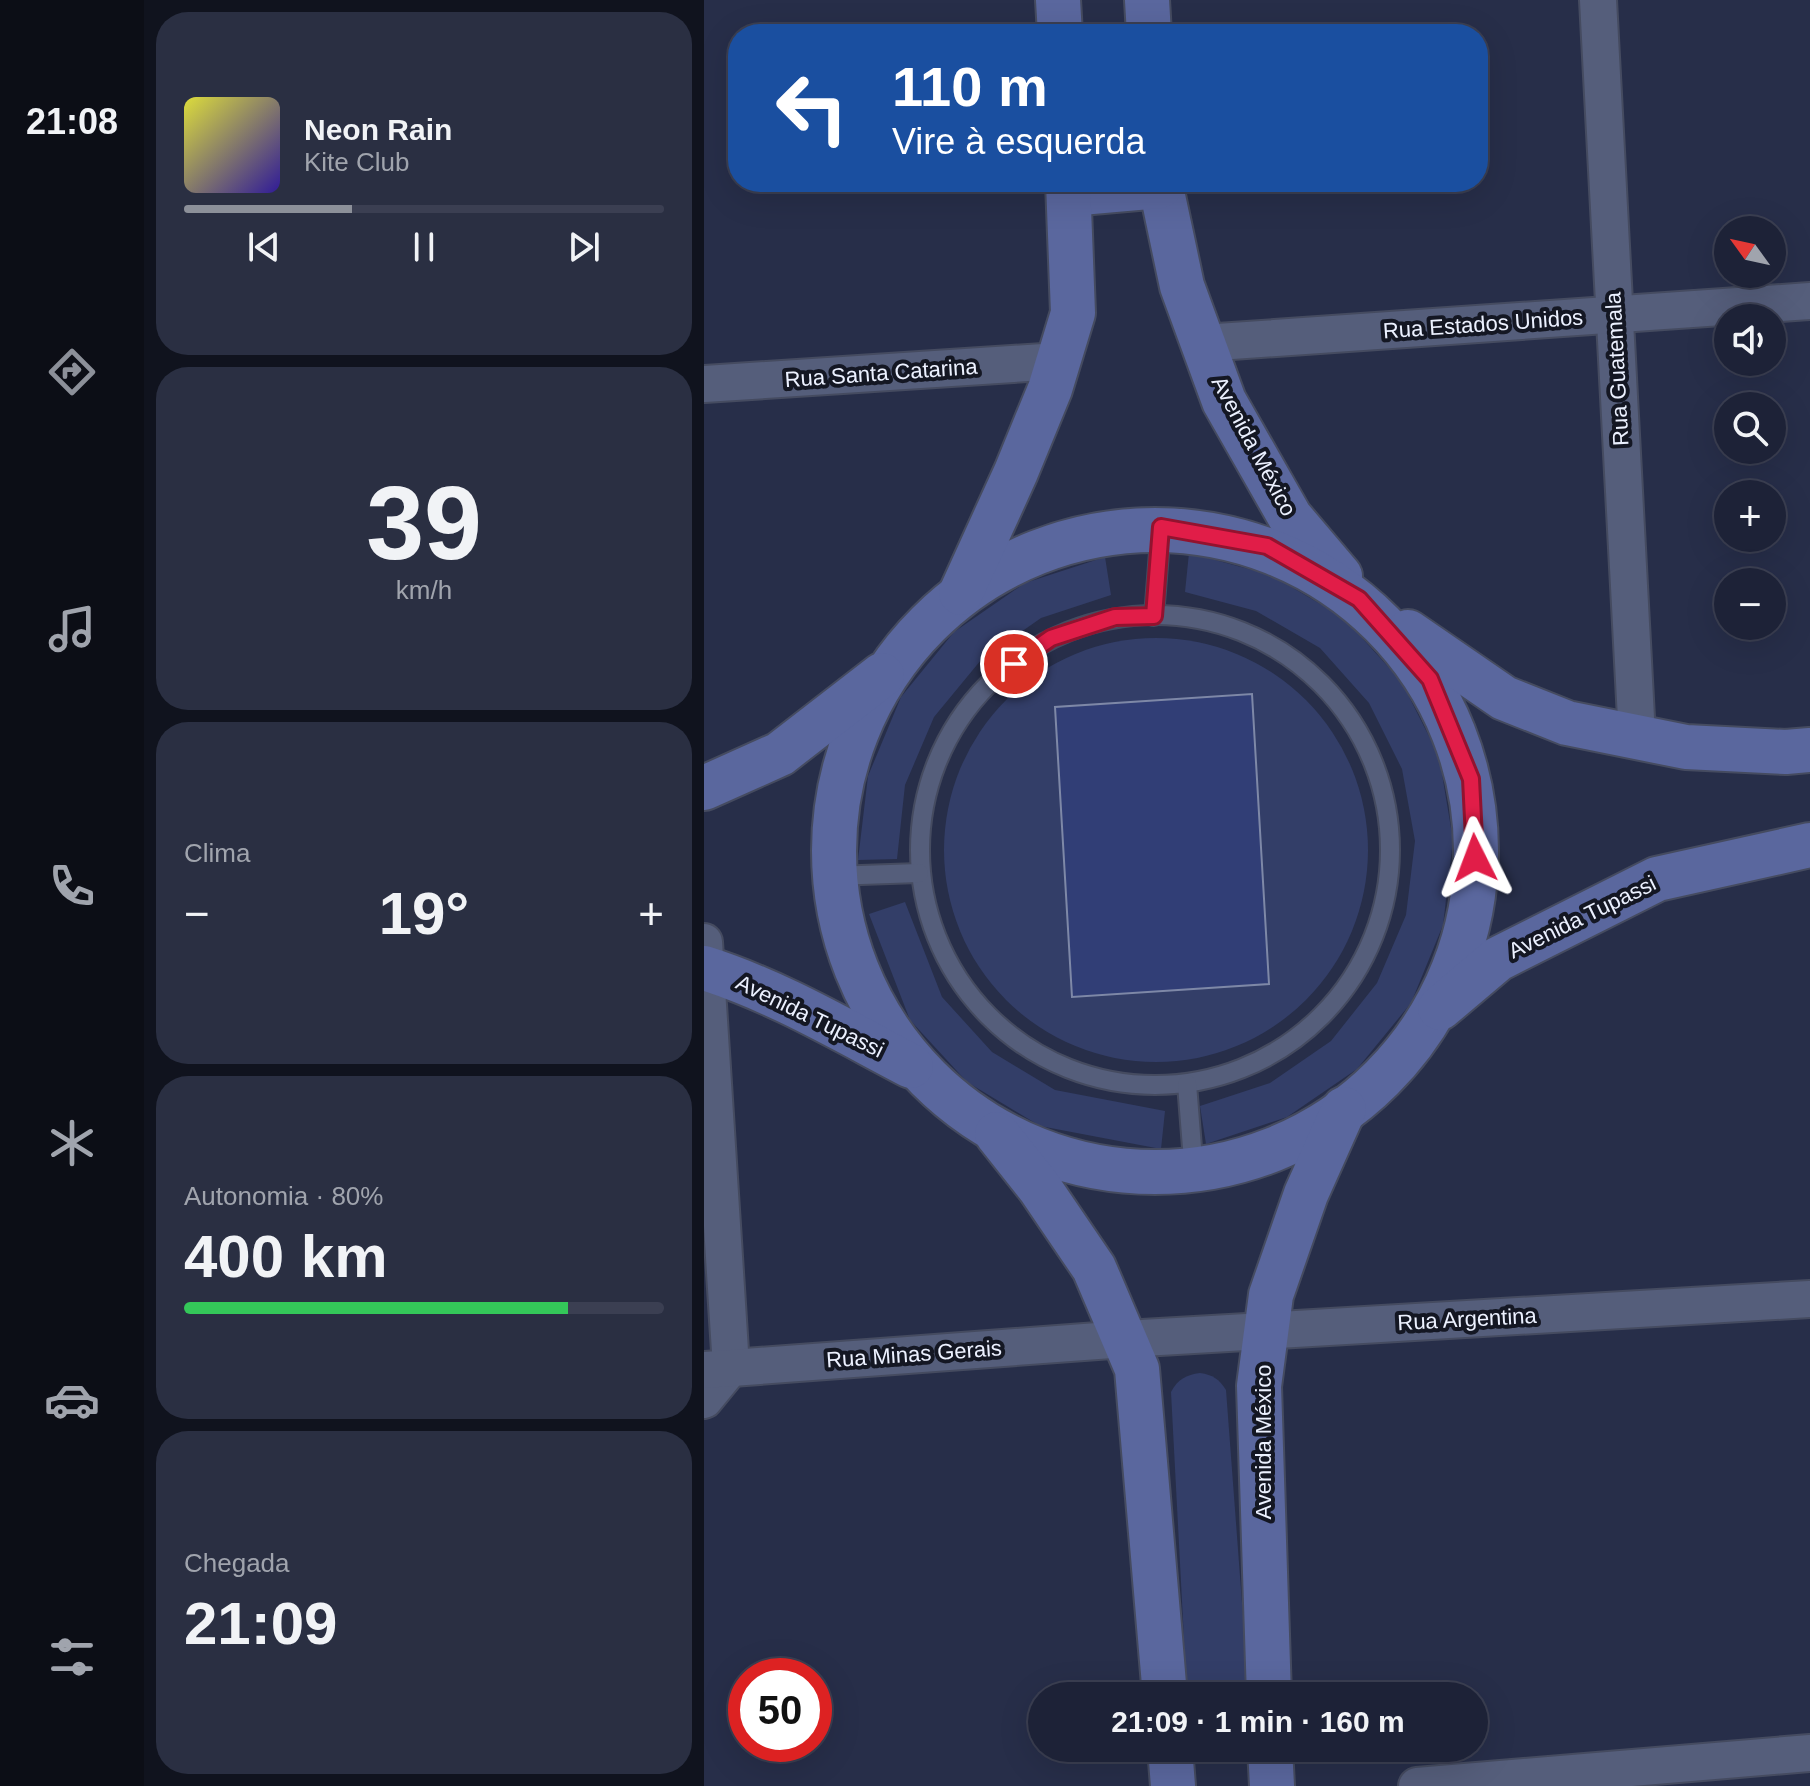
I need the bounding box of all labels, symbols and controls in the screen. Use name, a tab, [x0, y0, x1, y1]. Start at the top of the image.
text: 110 m	[892, 55, 1048, 118]
icon: left	[760, 56, 864, 160]
text: 21:08	[26, 101, 118, 142]
text: Neon Rain	[304, 113, 452, 146]
text: Vire à esquerda	[892, 121, 1146, 162]
text: Kite Club	[304, 147, 410, 177]
north arrow	[1714, 216, 1786, 288]
map controls	[1714, 216, 1786, 640]
icon: previous	[242, 225, 286, 269]
icon: pause	[402, 225, 446, 269]
icon: next	[562, 225, 606, 269]
street label: Rua Guatemala	[1600, 291, 1634, 447]
button: sound	[1714, 304, 1786, 376]
street label: Rua Estados Unidos	[1382, 305, 1584, 343]
icon: directions	[44, 344, 100, 400]
street label: Rua Santa Catarina	[784, 354, 979, 392]
street label: Avenida México	[1207, 372, 1301, 520]
button: search	[1714, 392, 1786, 464]
text: 39	[366, 465, 482, 581]
button: +	[1714, 480, 1786, 552]
button: −	[1714, 568, 1786, 640]
text: km/h	[396, 575, 452, 605]
icon: music	[44, 601, 100, 657]
pin	[980, 630, 1048, 698]
icon: arrive	[992, 642, 1036, 686]
position arrow	[1433, 816, 1517, 900]
text: Clima	[184, 838, 250, 868]
icon: phone	[44, 858, 100, 914]
street label: Avenida Tupassi	[1504, 870, 1660, 964]
text: 19°	[379, 880, 469, 947]
text: −	[184, 889, 210, 938]
text: +	[638, 889, 664, 938]
street label: Avenida Tupassi	[732, 969, 888, 1063]
icon: climate	[44, 1115, 100, 1171]
text: Autonomia · 80%	[184, 1181, 383, 1211]
text: 400 km	[184, 1223, 388, 1290]
street label: Rua Argentina	[1397, 1303, 1538, 1335]
street label: Rua Minas Gerais	[825, 1335, 1003, 1373]
street label: Avenida México	[1251, 1365, 1276, 1519]
icon: car	[44, 1372, 100, 1428]
text: Chegada	[184, 1548, 290, 1578]
text: 21:09	[184, 1590, 337, 1657]
icon: filters	[44, 1629, 100, 1685]
speed limit sign: 50	[728, 1658, 832, 1762]
text: 21:09 · 1 min · 160 m	[1111, 1705, 1405, 1738]

